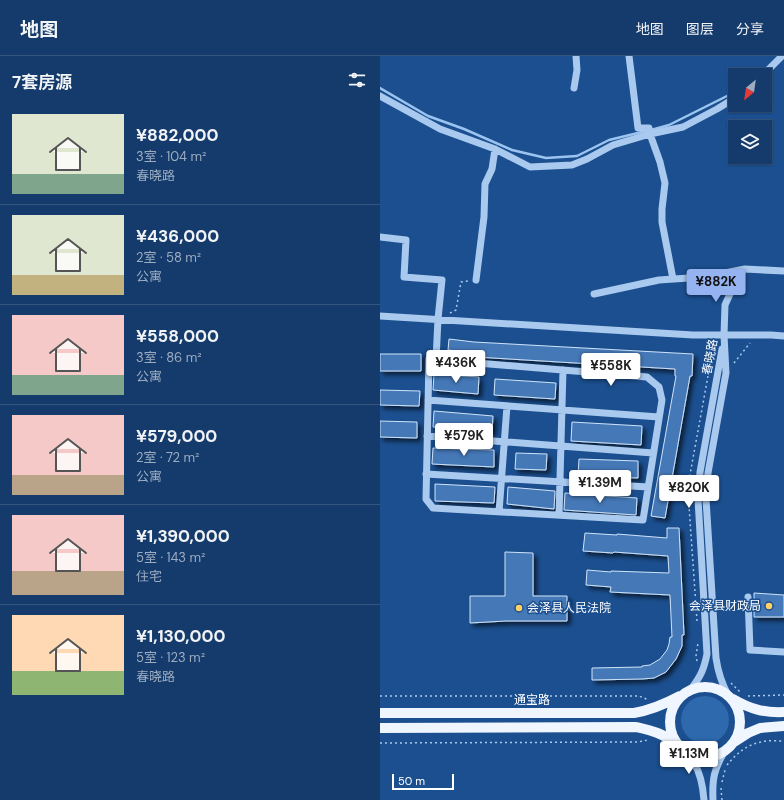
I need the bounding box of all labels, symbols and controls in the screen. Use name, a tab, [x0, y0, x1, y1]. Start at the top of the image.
text: 地图	[20, 17, 58, 42]
text: 地图	[636, 20, 664, 38]
text: 图层	[686, 20, 714, 38]
text: 分享	[736, 20, 764, 38]
north arrow	[728, 68, 772, 112]
map controls	[728, 68, 772, 164]
icon: filters	[346, 69, 368, 91]
text: 7套房源	[12, 71, 72, 93]
button: layers	[728, 120, 772, 164]
text: ¥882,000	[136, 124, 218, 146]
icon: home	[44, 130, 92, 178]
text: 3室 · 104 m²	[136, 148, 206, 165]
text: 春晓路	[136, 167, 175, 184]
text: ¥436,000	[136, 225, 219, 247]
icon: home	[44, 231, 92, 279]
text: 2室 · 58 m²	[136, 249, 201, 266]
text: 公寓	[136, 268, 162, 285]
pin: ¥882K	[688, 269, 744, 303]
text: ¥882K	[696, 273, 736, 290]
text: ¥558,000	[136, 325, 219, 347]
icon: home	[44, 331, 92, 379]
street label: 春晓路	[699, 338, 721, 376]
text: 3室 · 86 m²	[136, 349, 202, 366]
pin: ¥436K	[428, 350, 484, 384]
pin: ¥558K	[583, 353, 639, 387]
text: ¥436K	[435, 354, 477, 371]
text: ¥558K	[590, 357, 632, 374]
text: 公寓	[136, 368, 162, 385]
pin: ¥579K	[436, 423, 492, 457]
text: ¥579,000	[136, 425, 217, 447]
text: ¥579K	[444, 427, 484, 444]
icon: home	[44, 431, 92, 479]
text: 2室 · 72 m²	[136, 449, 199, 466]
text: 公寓	[136, 468, 162, 485]
pin: ¥1.39M	[567, 470, 633, 504]
text: ¥1.39M	[578, 474, 622, 491]
pin: ¥820K	[661, 475, 717, 509]
text: ¥820K	[668, 479, 710, 496]
text: ¥1,390,000	[136, 525, 230, 547]
icon: home	[44, 531, 92, 579]
text: 5室 · 143 m²	[136, 549, 205, 566]
text: 住宅	[136, 568, 162, 585]
place label: 会泽县财政局	[689, 598, 761, 614]
place label: 会泽县人民法院	[527, 600, 611, 616]
marker: 会泽县财政局	[764, 601, 774, 611]
marker: 会泽县人民法院	[514, 603, 524, 613]
text: ¥1,130,000	[136, 625, 225, 647]
icon: home	[44, 631, 92, 679]
text: 5室 · 123 m²	[136, 649, 205, 666]
text: 春晓路	[136, 668, 175, 685]
street label: 通宝路	[514, 692, 550, 708]
pin: ¥1.13M	[656, 741, 722, 775]
text: ¥1.13M	[669, 745, 709, 762]
scale bar	[392, 772, 454, 791]
text: 50 m	[398, 774, 425, 788]

